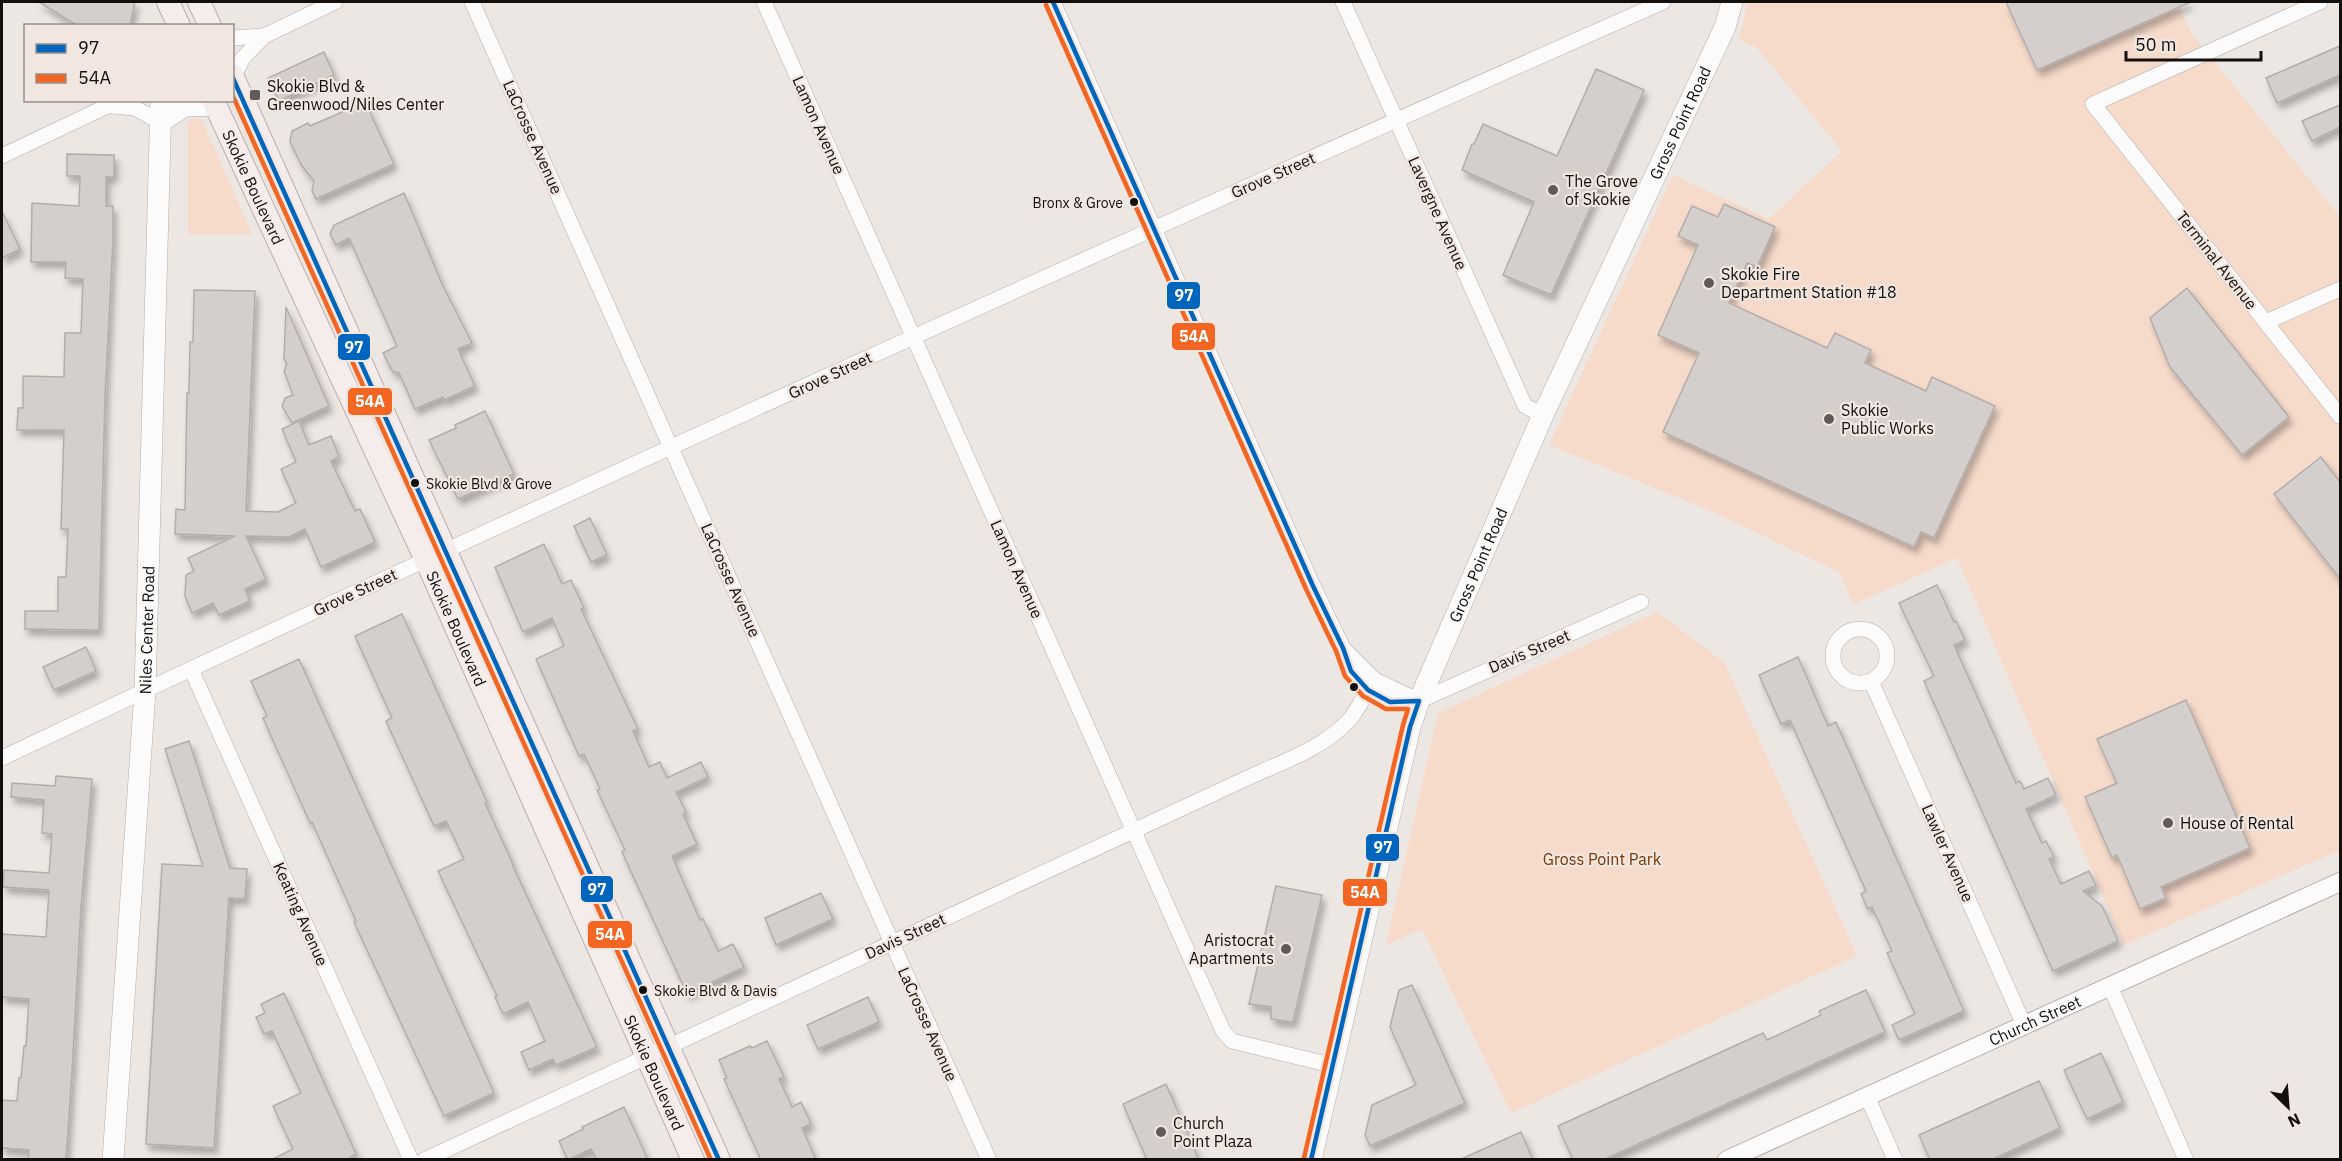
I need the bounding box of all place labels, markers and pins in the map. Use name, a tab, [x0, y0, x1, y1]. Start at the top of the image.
place label: Skokie Blvd & Greenwood/Niles Center	[267, 76, 444, 114]
marker: Skokie Blvd & Greenwood/Niles Center	[248, 88, 262, 102]
place label: The Grove of Skokie	[1565, 171, 1638, 209]
marker: The Grove of Skokie	[1546, 183, 1560, 197]
place label: Bronx & Grove	[1033, 194, 1123, 212]
marker: Bronx & Grove	[1128, 196, 1140, 208]
place label: Skokie Fire Department Station #18	[1721, 264, 1897, 302]
marker: Skokie Fire Department Station #18	[1702, 276, 1716, 290]
place label: Skokie Public Works	[1841, 400, 1934, 438]
marker: Skokie Public Works	[1822, 412, 1836, 426]
place label: Skokie Blvd & Grove	[426, 475, 552, 493]
marker: Skokie Blvd & Grove	[409, 477, 421, 489]
unlabelled marker	[1348, 681, 1360, 693]
place label: House of Rental	[2180, 813, 2294, 833]
marker: House of Rental	[2161, 816, 2175, 830]
place label: Aristocrat Apartments	[1189, 930, 1274, 968]
marker: Aristocrat Apartments	[1279, 942, 1293, 956]
place label: Skokie Blvd & Davis	[654, 982, 777, 1000]
marker: Skokie Blvd & Davis	[637, 984, 649, 996]
place label: Church Point Plaza	[1173, 1113, 1253, 1151]
marker: Church Point Plaza	[1154, 1125, 1168, 1139]

